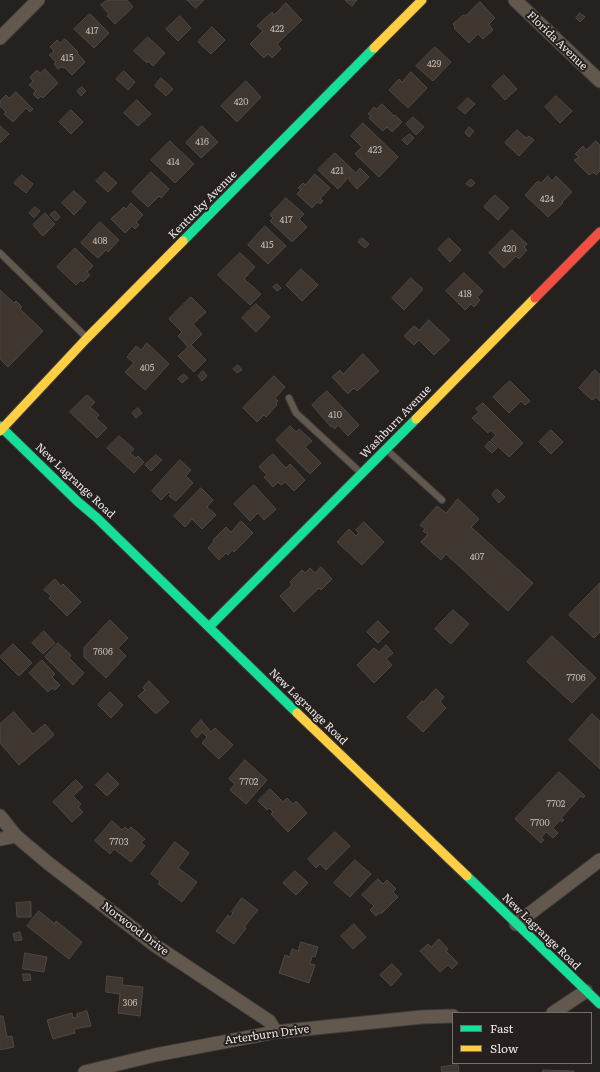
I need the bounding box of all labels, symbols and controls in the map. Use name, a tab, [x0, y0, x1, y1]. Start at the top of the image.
street label: Florida Avenue	[524, 9, 590, 73]
house number: 422	[270, 24, 284, 34]
house number: 417	[86, 26, 98, 36]
house number: 415	[60, 53, 74, 63]
house number: 429	[427, 59, 441, 69]
house number: 420	[234, 97, 248, 107]
house number: 416	[195, 137, 209, 147]
house number: 423	[368, 145, 382, 155]
house number: 414	[166, 157, 180, 167]
house number: 421	[330, 166, 344, 176]
street label: Kentucky Avenue	[166, 168, 240, 242]
house number: 424	[540, 194, 554, 204]
house number: 417	[280, 215, 292, 225]
house number: 408	[92, 236, 108, 246]
house number: 415	[260, 240, 274, 250]
house number: 420	[502, 244, 516, 254]
house number: 418	[458, 289, 472, 299]
house number: 405	[140, 363, 154, 373]
street label: Washburn Avenue	[358, 383, 434, 461]
house number: 410	[328, 410, 342, 420]
street label: New Lagrange Road	[33, 441, 117, 521]
house number: 407	[470, 552, 484, 562]
house number: 7606	[93, 647, 113, 657]
street label: New Lagrange Road	[266, 666, 350, 748]
house number: 7706	[566, 673, 586, 683]
house number: 7702	[240, 777, 258, 787]
house number: 7702	[547, 799, 565, 809]
house number: 7700	[530, 818, 550, 828]
house number: 7703	[109, 837, 129, 847]
street label: New Lagrange Road	[499, 891, 583, 973]
street label: Norwood Drive	[99, 900, 171, 958]
house number: 306	[123, 998, 137, 1008]
legend	[452, 1012, 592, 1064]
text: Fast	[490, 1019, 513, 1037]
street label: Arterburn Drive	[224, 1023, 310, 1047]
text: Slow	[490, 1039, 518, 1057]

